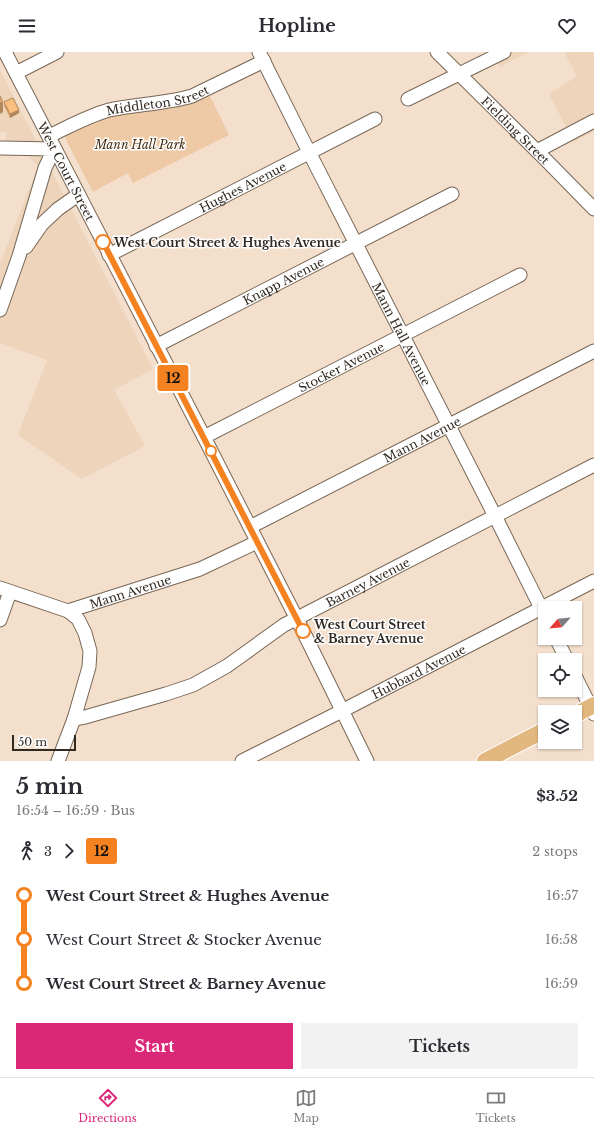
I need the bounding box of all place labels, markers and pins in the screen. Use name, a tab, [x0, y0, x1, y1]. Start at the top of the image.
marker: West Court Street & Hughes Avenue	[95, 234, 111, 250]
place label: West Court Street & Hughes Avenue	[113, 235, 341, 250]
unlabelled marker	[205, 445, 217, 457]
place label: West Court Street & Barney Avenue	[313, 617, 426, 646]
marker: West Court Street & Barney Avenue	[295, 623, 311, 639]

